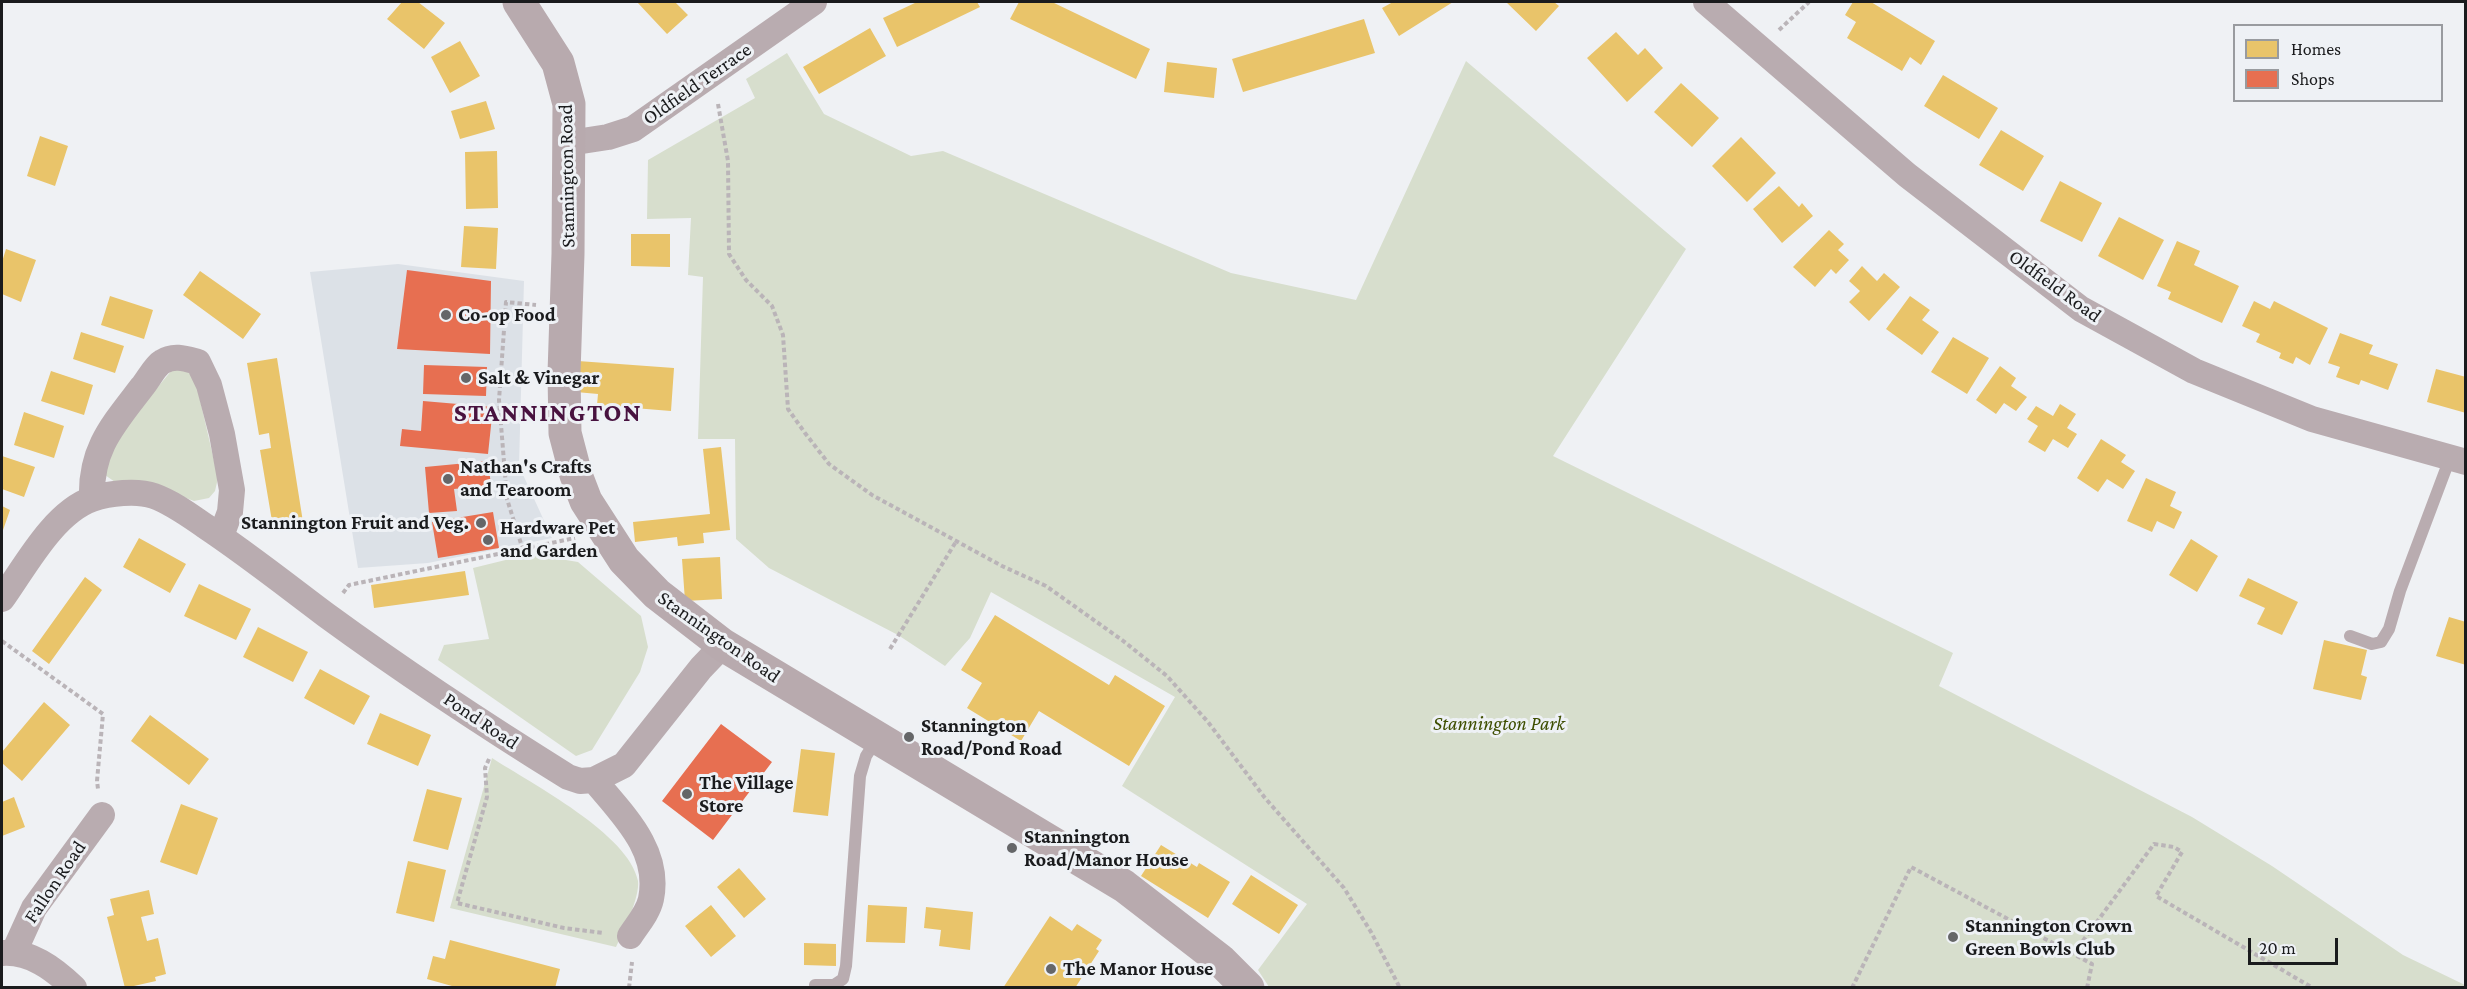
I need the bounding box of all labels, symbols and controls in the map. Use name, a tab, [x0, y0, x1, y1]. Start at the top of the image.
legend	[2233, 24, 2443, 102]
street label: Oldfield Terrace	[638, 38, 756, 130]
text: Homes	[2291, 39, 2341, 59]
text: Shops	[2291, 69, 2335, 89]
street label: Stannington Road	[554, 104, 580, 248]
street label: Oldfield Road	[2004, 244, 2106, 328]
place label: Co-op Food	[458, 303, 556, 327]
marker: Co-op Food	[439, 308, 453, 322]
place label: Salt & Vinegar	[478, 366, 600, 390]
marker: Salt & Vinegar	[459, 371, 473, 385]
district label: STANNINGTON	[454, 397, 642, 429]
place label: Nathan's Crafts and Tearoom	[460, 455, 592, 502]
marker: Nathan's Crafts and Tearoom	[441, 472, 455, 486]
place label: Stannington Fruit and Veg.	[241, 511, 469, 535]
marker: Stannington Fruit and Veg.	[474, 516, 488, 530]
place label: Hardware Pet and Garden	[500, 516, 615, 563]
marker: Hardware Pet and Garden	[481, 533, 495, 547]
street label: Stannington Road	[653, 586, 785, 688]
street label: Pond Road	[439, 687, 523, 755]
park label: Stannington Park	[1433, 712, 1565, 736]
place label: Stannington Road/Pond Road	[921, 714, 1062, 761]
marker: Stannington Road/Pond Road	[902, 730, 916, 744]
place label: The Village Store	[699, 771, 794, 818]
marker: The Village Store	[680, 787, 694, 801]
place label: Stannington Road/Manor House	[1024, 825, 1188, 872]
street label: Fallon Road	[19, 836, 91, 928]
marker: Stannington Road/Manor House	[1005, 841, 1019, 855]
place label: Stannington Crown Green Bowls Club	[1965, 914, 2132, 961]
scale bar	[2251, 926, 2341, 964]
marker: Stannington Crown Green Bowls Club	[1946, 930, 1960, 944]
text: 20 m	[2259, 938, 2296, 958]
place label: The Manor House	[1063, 957, 1213, 981]
marker: The Manor House	[1044, 962, 1058, 976]

